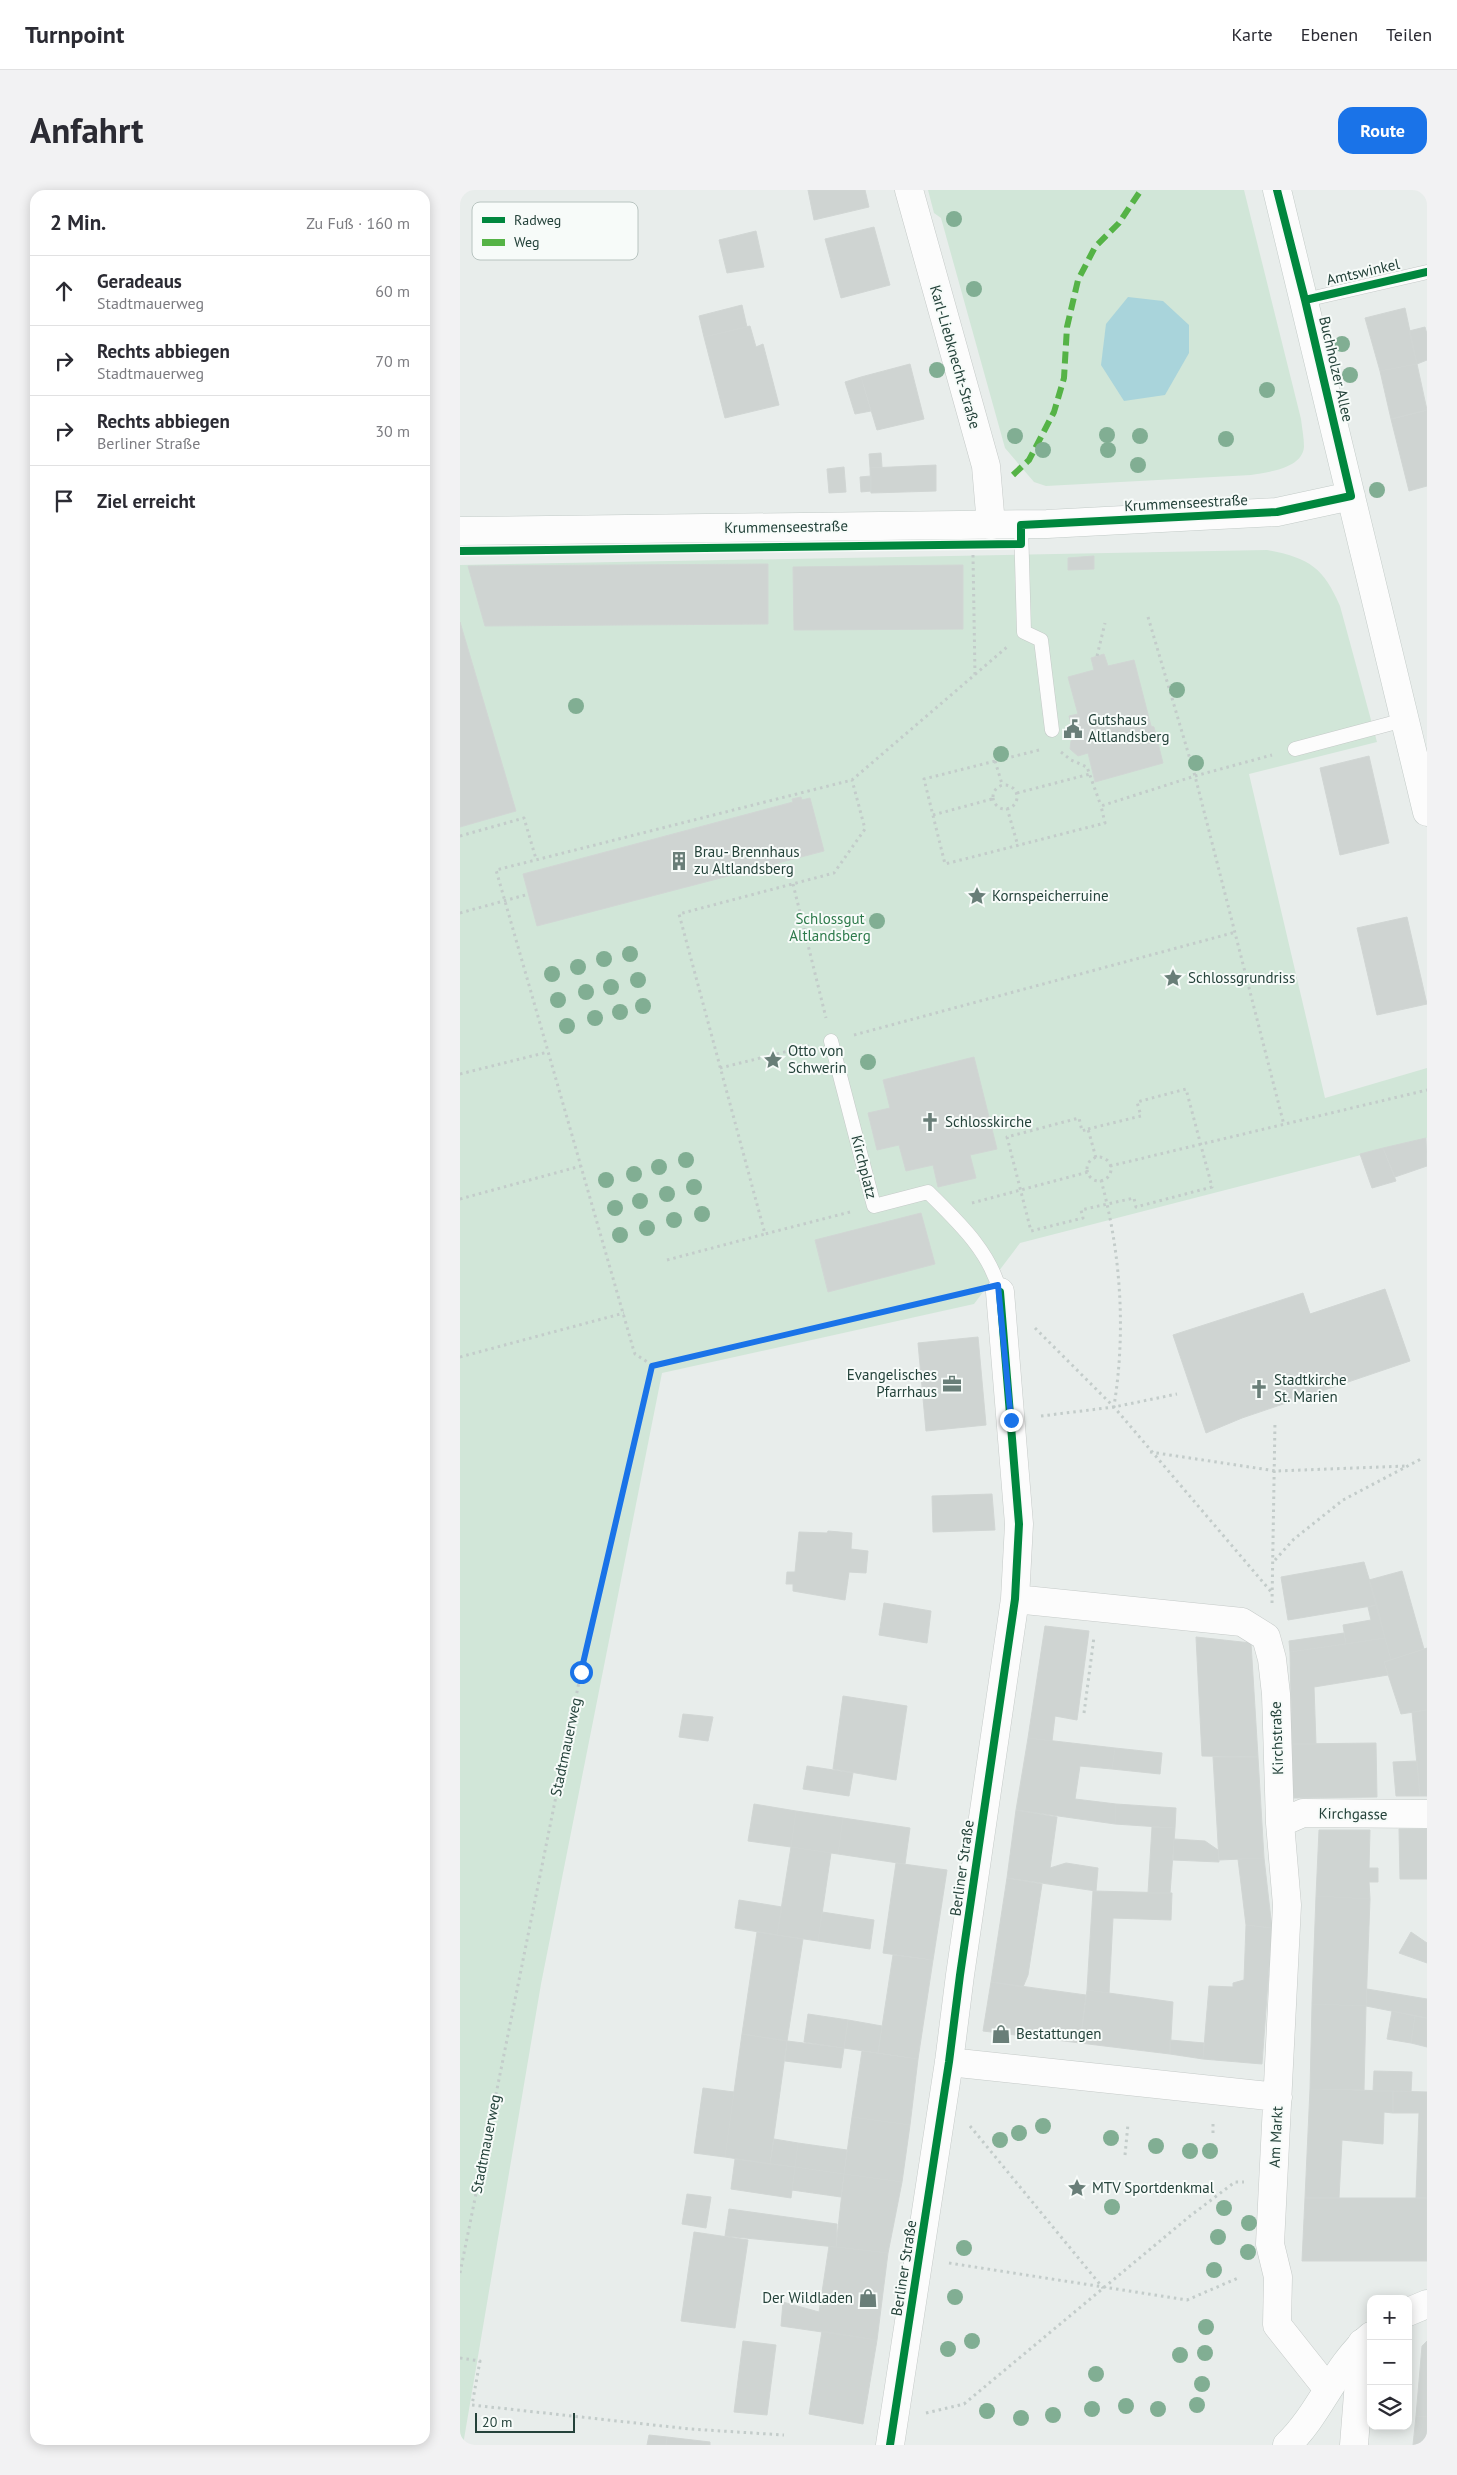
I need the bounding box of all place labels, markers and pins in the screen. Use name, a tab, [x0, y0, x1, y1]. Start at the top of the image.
place label: Gutshaus Altlandsberg	[1088, 710, 1170, 746]
public building icon: Gutshaus Altlandsberg	[1062, 718, 1084, 740]
place label: Brau- Brennhaus zu Altlandsberg	[694, 842, 800, 878]
building icon: Brau- Brennhaus zu Altlandsberg	[668, 850, 690, 872]
place icon: Kornspeicherruine	[966, 885, 988, 907]
place label: Kornspeicherruine	[992, 886, 1109, 905]
place icon: Schlossgrundriss	[1162, 967, 1184, 989]
place label: Schlossgrundriss	[1188, 968, 1295, 987]
place label: Otto von Schwerin	[788, 1041, 847, 1077]
place icon: Otto von Schwerin	[762, 1049, 784, 1071]
church icon: Schlosskirche	[919, 1111, 941, 1133]
place label: Schlosskirche	[945, 1112, 1032, 1131]
place label: Evangelisches Pfarrhaus	[847, 1365, 937, 1401]
place label: Stadtkirche St. Marien	[1274, 1370, 1347, 1406]
office icon: Evangelisches Pfarrhaus	[941, 1373, 963, 1395]
church icon: Stadtkirche St. Marien	[1248, 1378, 1270, 1400]
shop icon: Bestattungen	[990, 2023, 1012, 2045]
place label: Bestattungen	[1016, 2024, 1102, 2043]
place icon: MTV Sportdenkmal	[1066, 2177, 1088, 2199]
place label: MTV Sportdenkmal	[1092, 2178, 1215, 2197]
shop icon: Der Wildladen	[857, 2287, 879, 2309]
place label: Der Wildladen	[762, 2288, 853, 2307]

